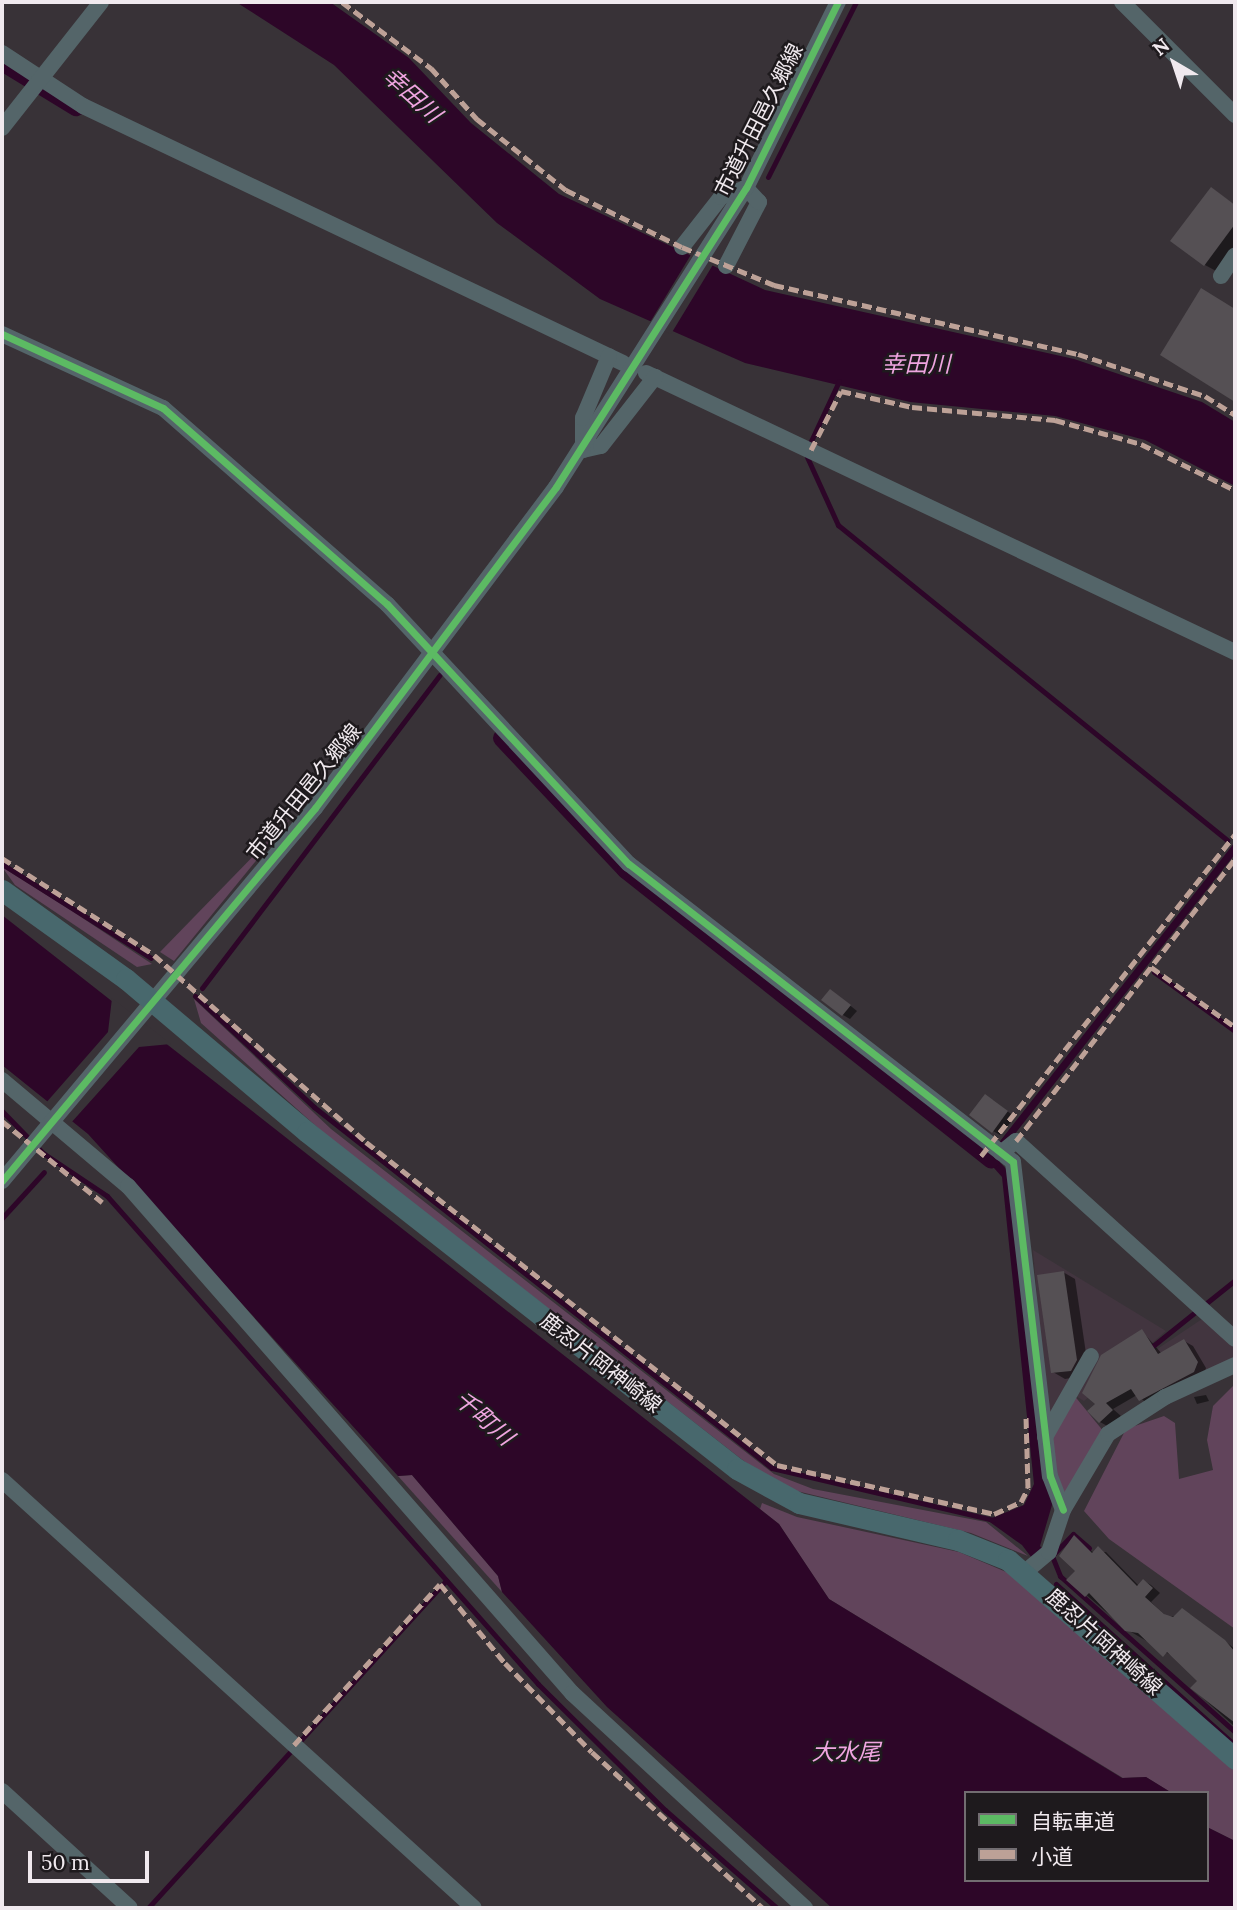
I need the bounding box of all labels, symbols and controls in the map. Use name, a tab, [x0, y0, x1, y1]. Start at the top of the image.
north arrow	[1139, 28, 1209, 98]
text: N	[1148, 33, 1174, 61]
street label: 市道升田邑久郷線	[710, 39, 808, 201]
water label: 幸田川	[377, 62, 447, 128]
water label: 幸田川	[882, 350, 950, 378]
street label: 市道升田邑久郷線	[241, 719, 367, 865]
street label: 鹿忍片岡神崎線	[535, 1308, 667, 1418]
water label: 千町川	[449, 1385, 519, 1451]
street label: 鹿忍片岡神崎線	[1041, 1583, 1167, 1701]
water label: 大水尾	[812, 1738, 880, 1766]
legend	[964, 1791, 1209, 1882]
text: 自転車道	[1031, 1808, 1115, 1835]
scale bar	[32, 1836, 152, 1880]
text: 小道	[1031, 1843, 1073, 1870]
text: 50 m	[41, 1849, 90, 1876]

